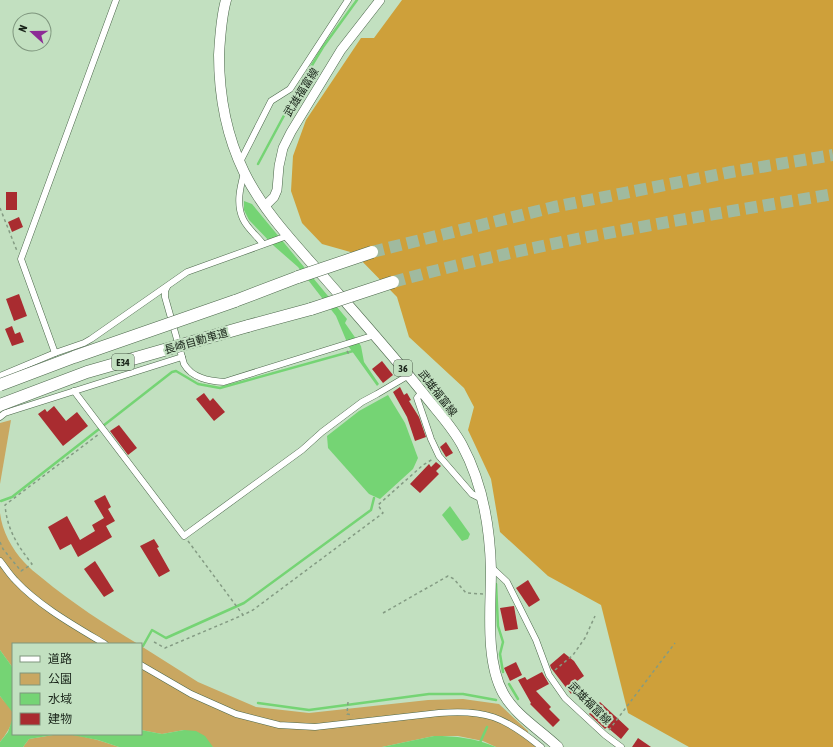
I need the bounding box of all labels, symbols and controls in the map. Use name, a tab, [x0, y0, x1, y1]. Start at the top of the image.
north arrow	[12, 12, 52, 52]
text: N	[16, 23, 29, 34]
street label: 武雄福富線	[281, 65, 321, 119]
street label: 長崎自動車道	[163, 326, 229, 356]
road number: E34	[112, 354, 134, 370]
road number: 36	[394, 360, 412, 376]
street label: 武雄福富線	[416, 368, 460, 418]
legend	[12, 643, 142, 735]
text: 道路	[48, 652, 72, 666]
text: 公園	[48, 672, 72, 686]
street label: 武雄福富線	[566, 679, 614, 727]
text: 水域	[48, 692, 72, 706]
text: 建物	[48, 712, 72, 726]

